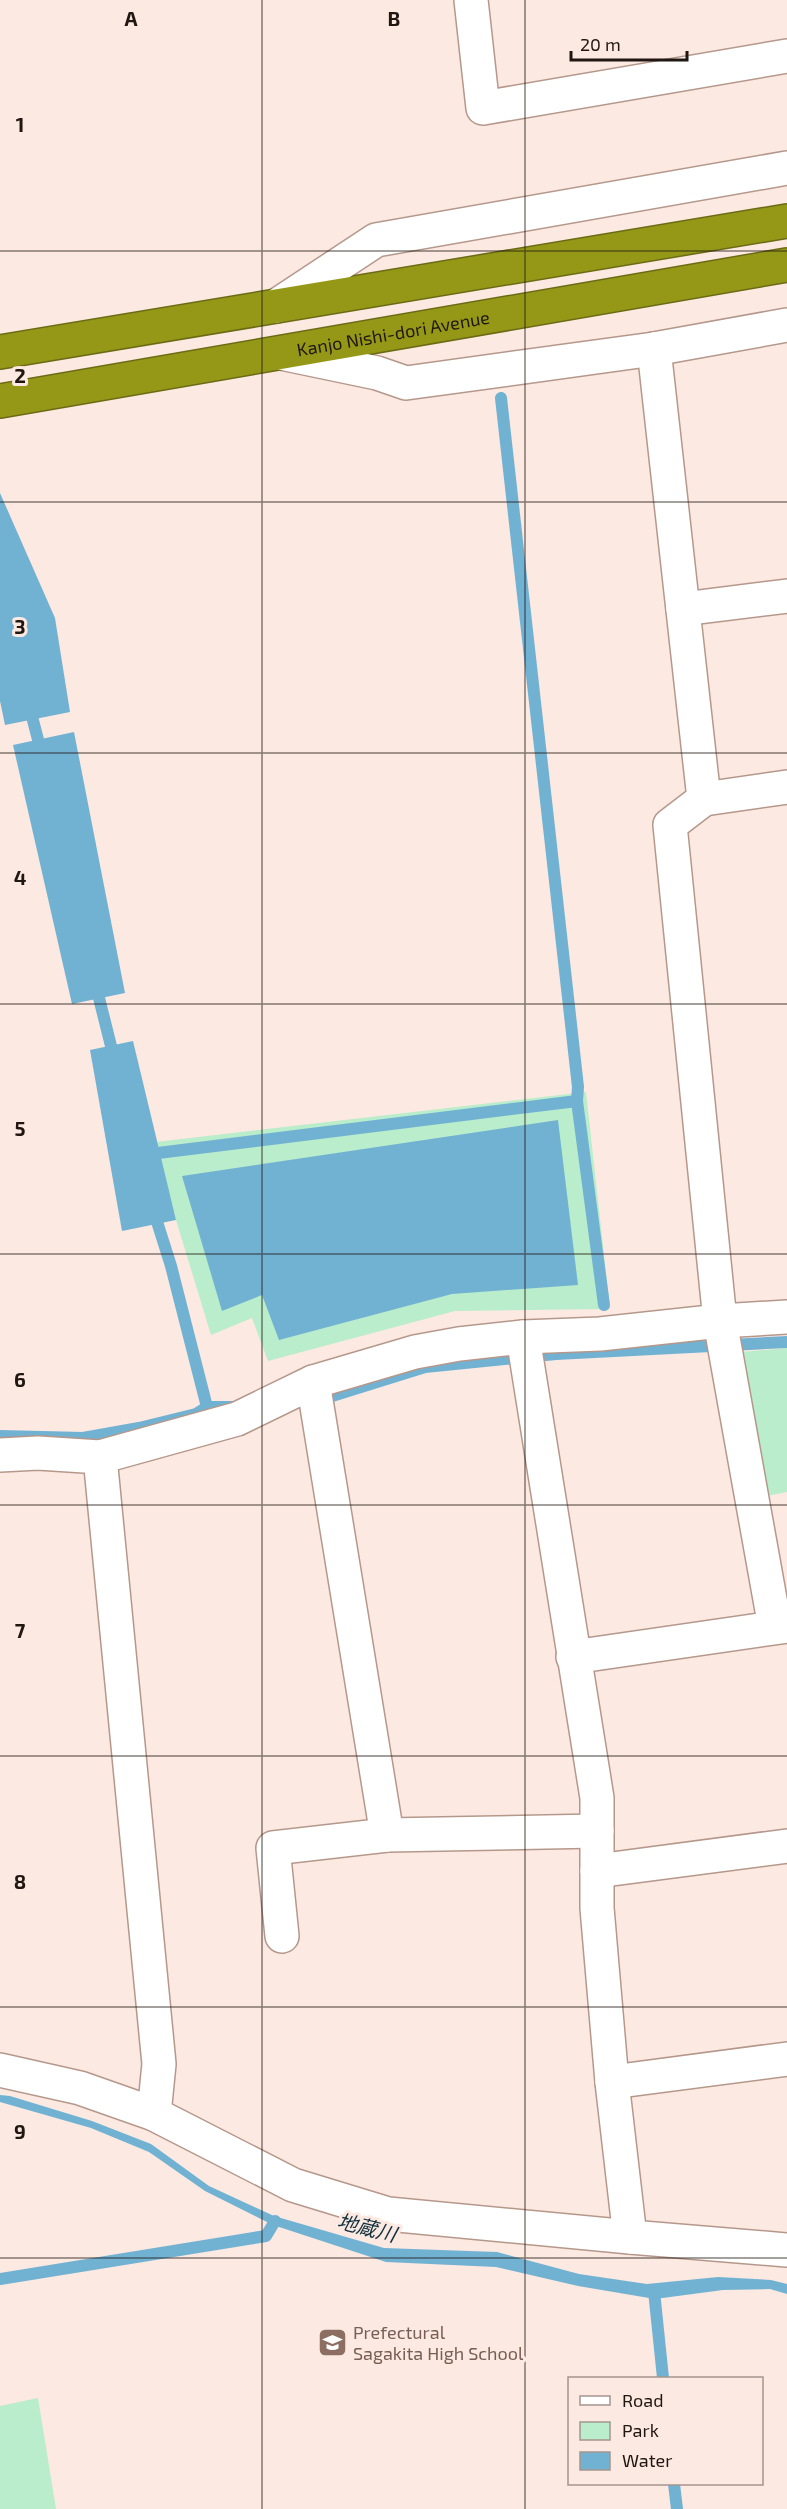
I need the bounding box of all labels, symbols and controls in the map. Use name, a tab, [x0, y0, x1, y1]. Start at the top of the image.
text: A	[124, 6, 138, 30]
text: B	[388, 6, 400, 30]
scale bar	[571, 24, 686, 62]
text: 20 m	[580, 33, 621, 55]
text: 1	[16, 112, 24, 136]
street label: Kanjo Nishi-dori Avenue	[295, 306, 491, 361]
text: 2	[14, 363, 26, 387]
text: 3	[14, 614, 26, 638]
text: 4	[14, 865, 27, 889]
text: 5	[14, 1116, 26, 1140]
text: 6	[14, 1367, 26, 1391]
text: 7	[15, 1618, 26, 1642]
text: 8	[14, 1869, 26, 1893]
text: 9	[14, 2119, 26, 2143]
water label: 地蔵川	[335, 2208, 401, 2246]
place label: Prefectural Sagakita High School	[353, 2321, 524, 2364]
school or university icon: Prefectural Sagakita High School	[316, 2326, 348, 2358]
legend	[568, 2377, 763, 2485]
text: Road	[622, 2389, 663, 2411]
text: Park	[622, 2419, 659, 2441]
text: Water	[622, 2449, 672, 2471]

